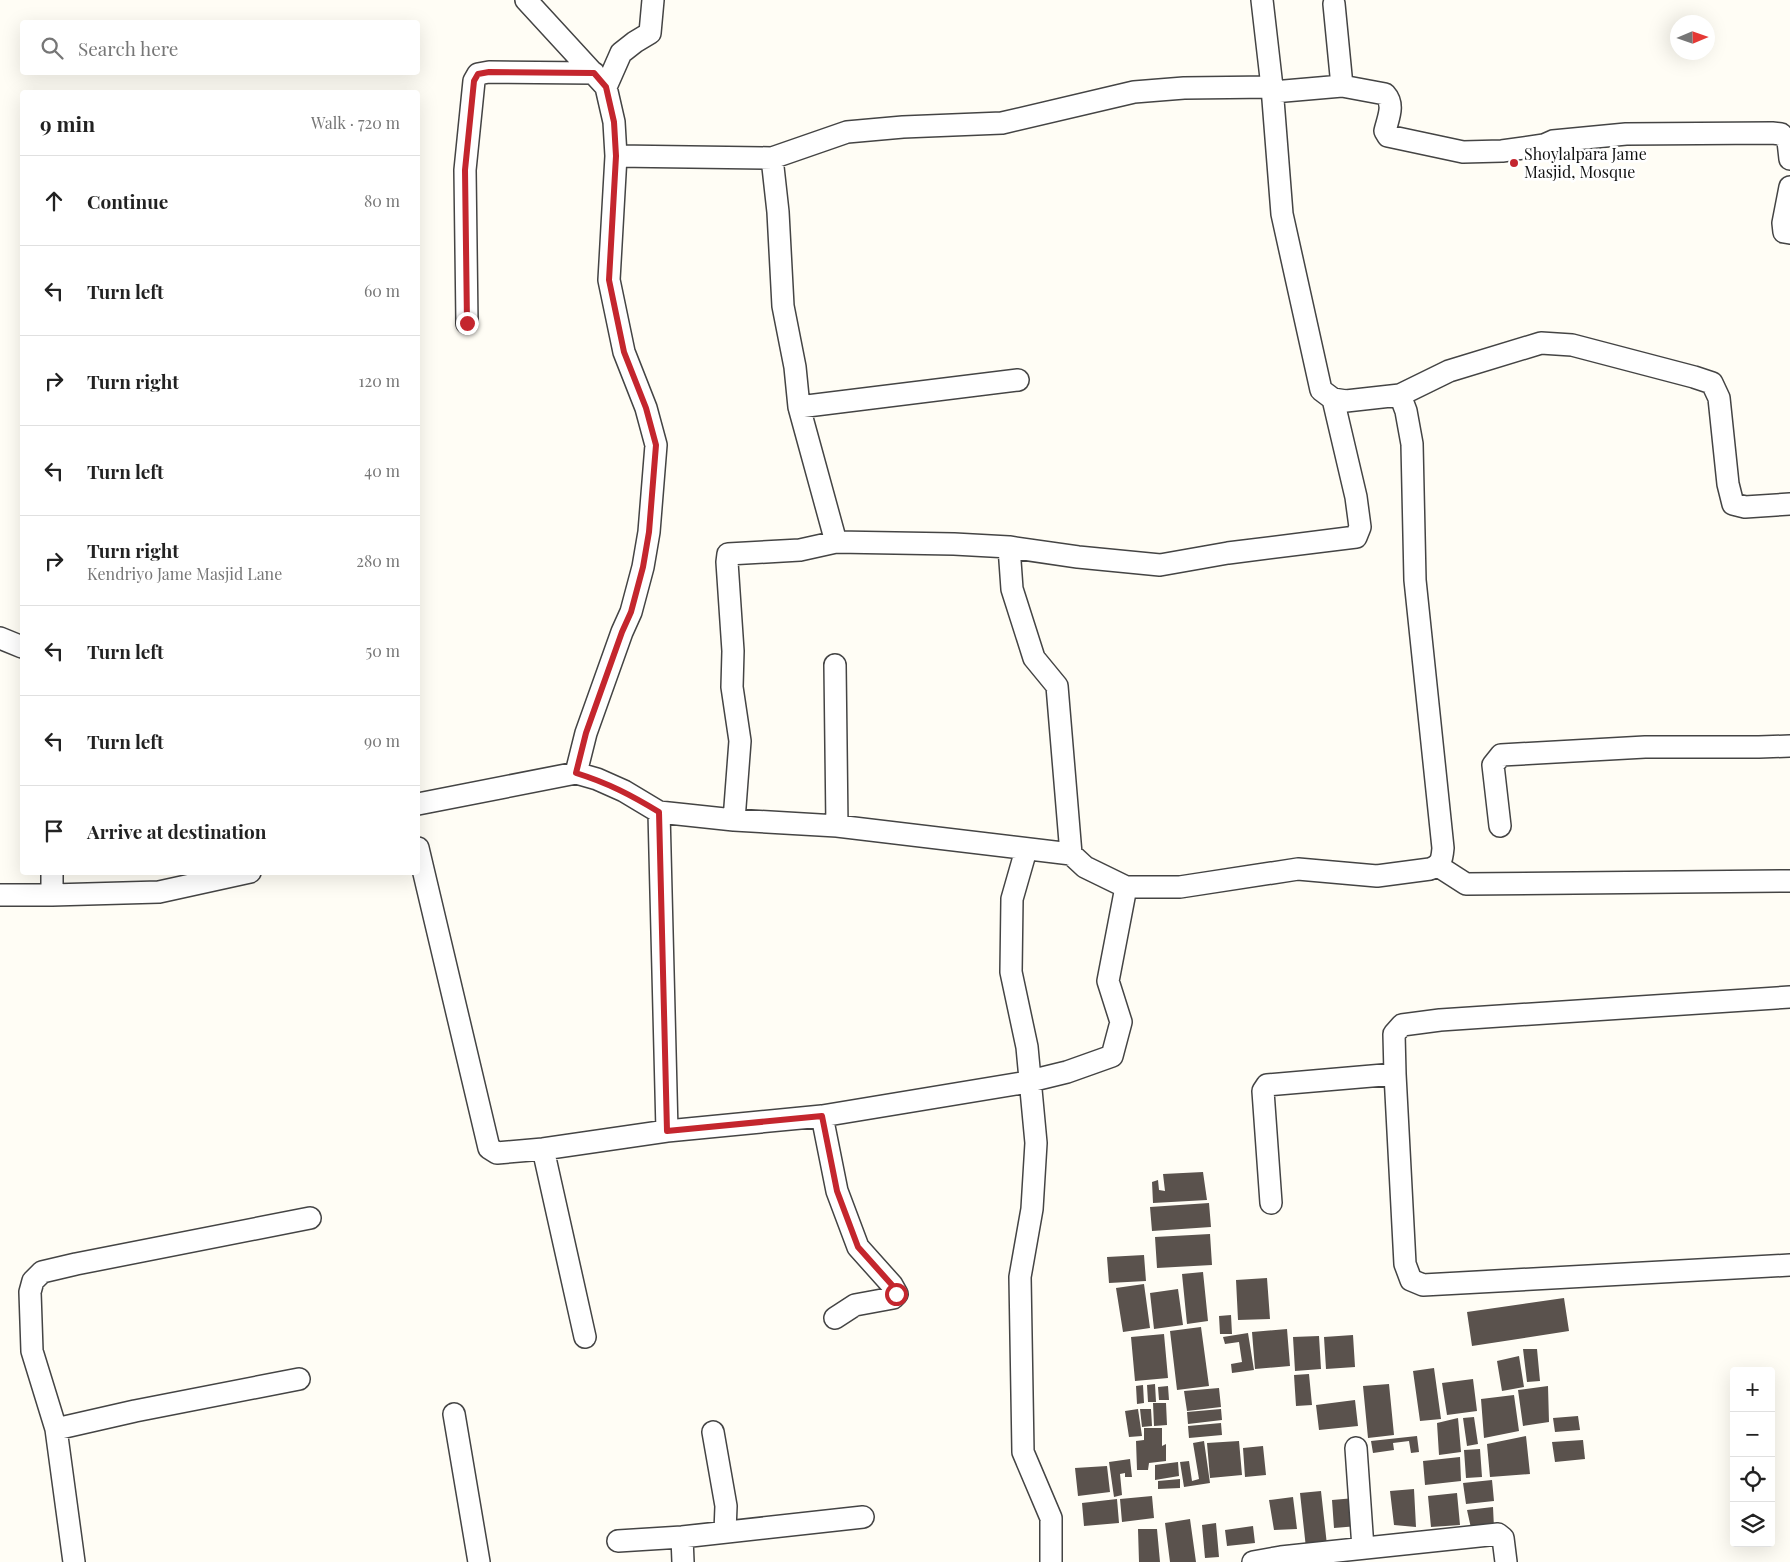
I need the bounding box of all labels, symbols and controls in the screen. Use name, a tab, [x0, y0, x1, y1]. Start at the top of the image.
north arrow	[1670, 15, 1715, 60]
search box	[20, 20, 420, 75]
icon: search	[38, 34, 66, 62]
text: Search here	[78, 35, 178, 61]
text: 9 min	[40, 109, 95, 137]
text: Walk · 720 m	[311, 112, 400, 133]
place label: Shoylalpara Jame Masjid, Mosque	[1524, 143, 1647, 182]
marker: Shoylalpara Jame Masjid, Mosque	[1508, 157, 1520, 169]
icon: ahead	[40, 187, 68, 215]
text: Continue	[87, 188, 168, 214]
text: 80 m	[364, 190, 400, 211]
icon: left	[40, 277, 68, 305]
text: Turn left	[87, 278, 164, 304]
text: 60 m	[364, 280, 400, 301]
route end	[456, 312, 479, 335]
icon: right	[40, 367, 68, 395]
text: Turn right	[87, 368, 179, 394]
text: 120 m	[359, 370, 400, 391]
icon: left	[40, 457, 68, 485]
text: Turn left	[87, 458, 164, 484]
text: 40 m	[364, 460, 400, 481]
text: Turn right	[87, 537, 179, 563]
icon: right	[40, 547, 68, 575]
text: 280 m	[356, 550, 400, 571]
text: Kendriyo Jame Masjid Lane	[87, 563, 282, 584]
icon: left	[40, 637, 68, 665]
text: Turn left	[87, 638, 164, 664]
text: 50 m	[366, 640, 400, 661]
icon: left	[40, 727, 68, 755]
text: Turn left	[87, 728, 164, 754]
text: 90 m	[364, 730, 400, 751]
icon: arrive	[40, 817, 68, 845]
text: Arrive at destination	[87, 818, 267, 844]
route start	[885, 1283, 908, 1306]
map controls	[1730, 1367, 1775, 1547]
button: +	[1730, 1367, 1775, 1412]
button: −	[1730, 1412, 1775, 1457]
button: locate	[1730, 1457, 1775, 1502]
button: layers	[1730, 1502, 1775, 1547]

